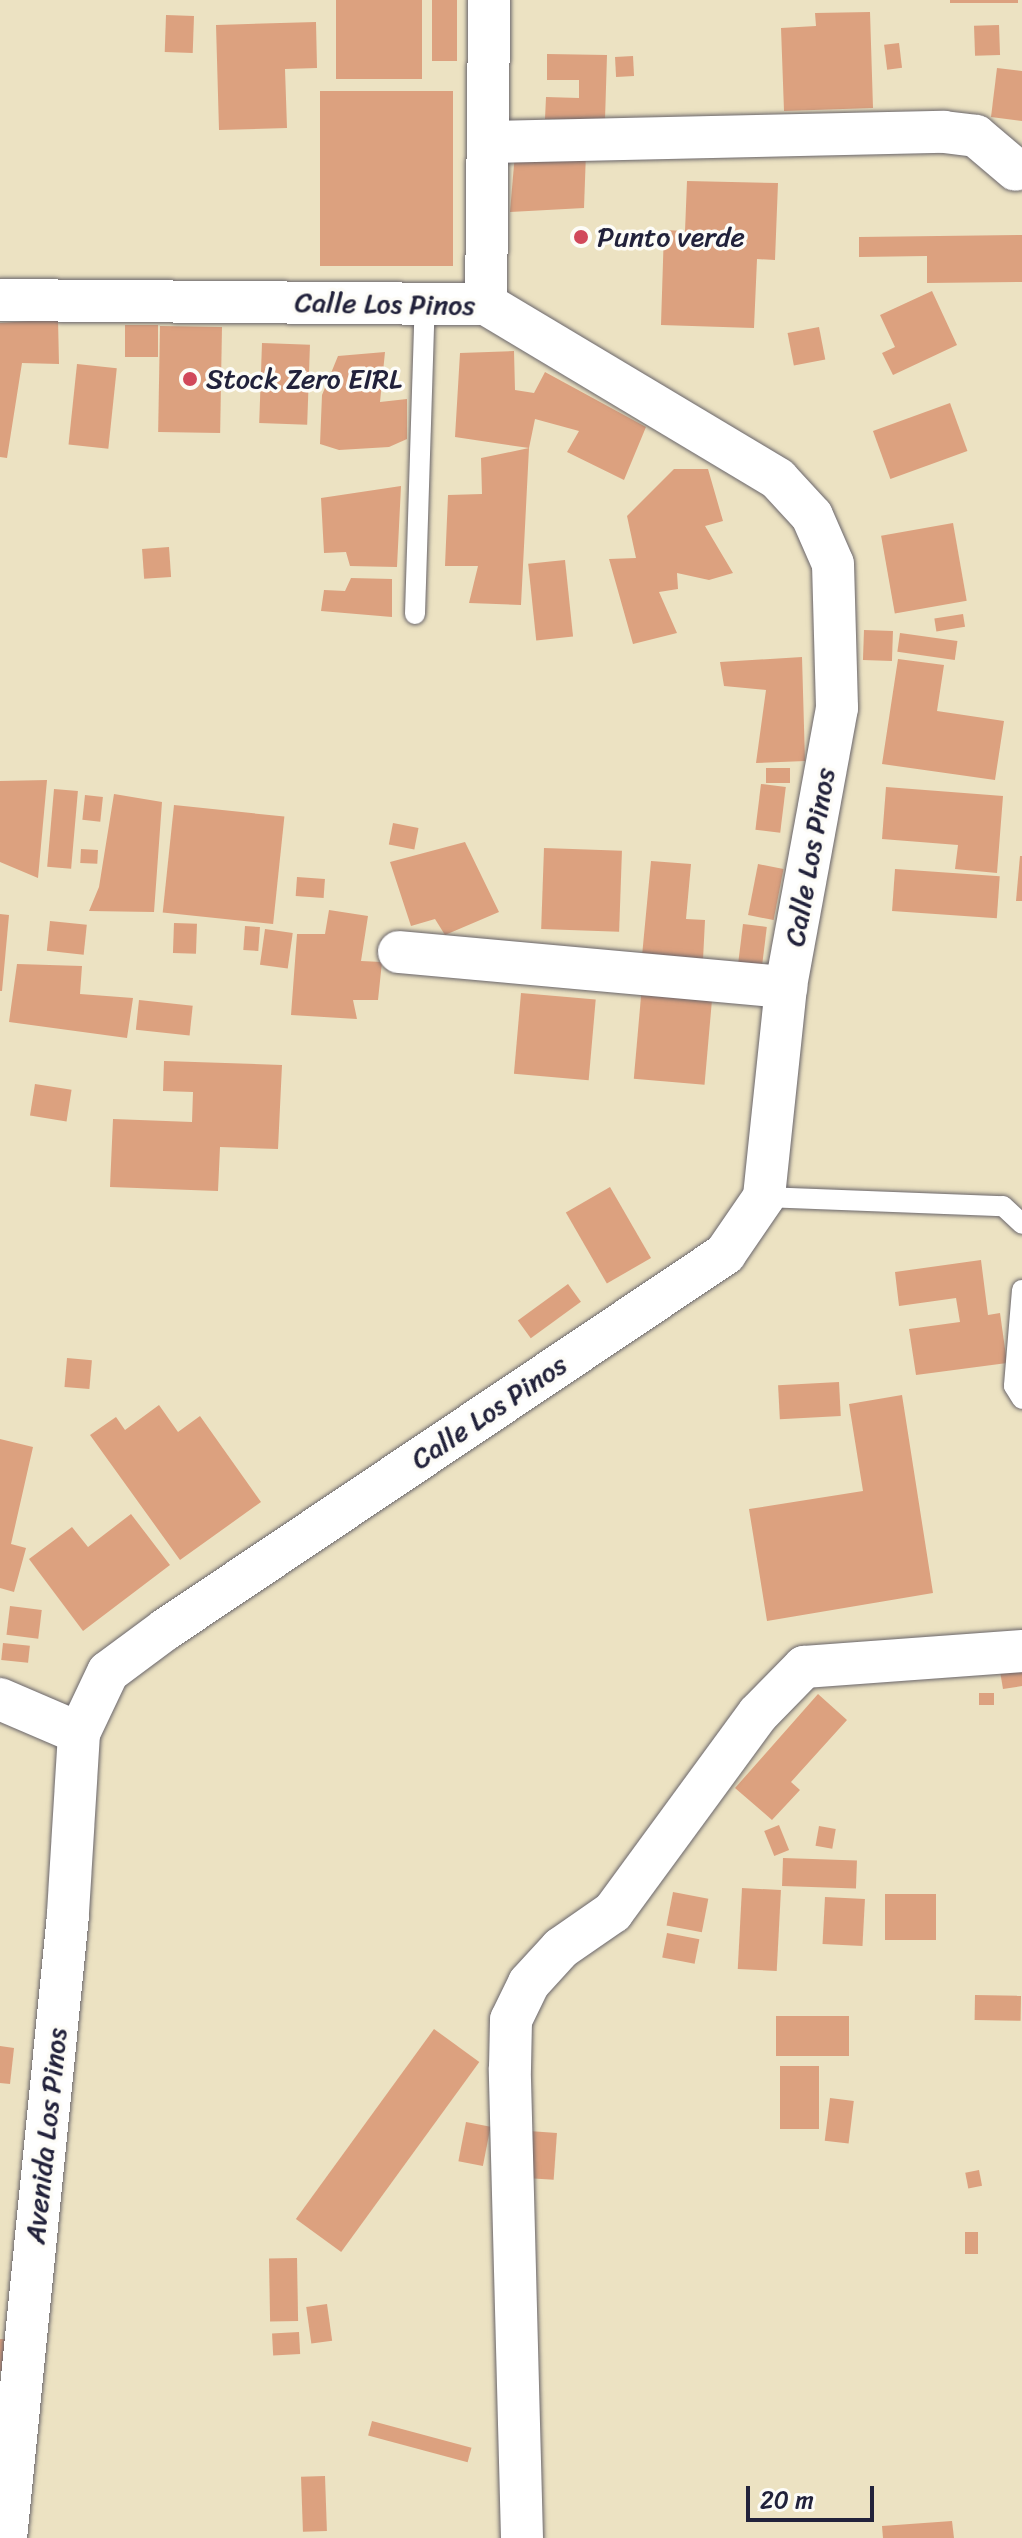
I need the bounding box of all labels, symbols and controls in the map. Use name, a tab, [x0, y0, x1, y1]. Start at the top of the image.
place label: Punto verde	[597, 220, 746, 254]
marker: Punto verde	[572, 228, 590, 246]
street label: Calle Los Pinos	[293, 286, 477, 322]
place label: Stock Zero EIRL	[206, 362, 403, 396]
marker: Stock Zero EIRL	[181, 370, 199, 388]
street label: Calle Los Pinos	[778, 764, 842, 950]
street label: Calle Los Pinos	[404, 1347, 574, 1477]
street label: Avenida Los Pinos	[18, 2025, 74, 2247]
scale bar	[750, 2470, 878, 2520]
text: 20 m	[760, 2479, 814, 2521]

